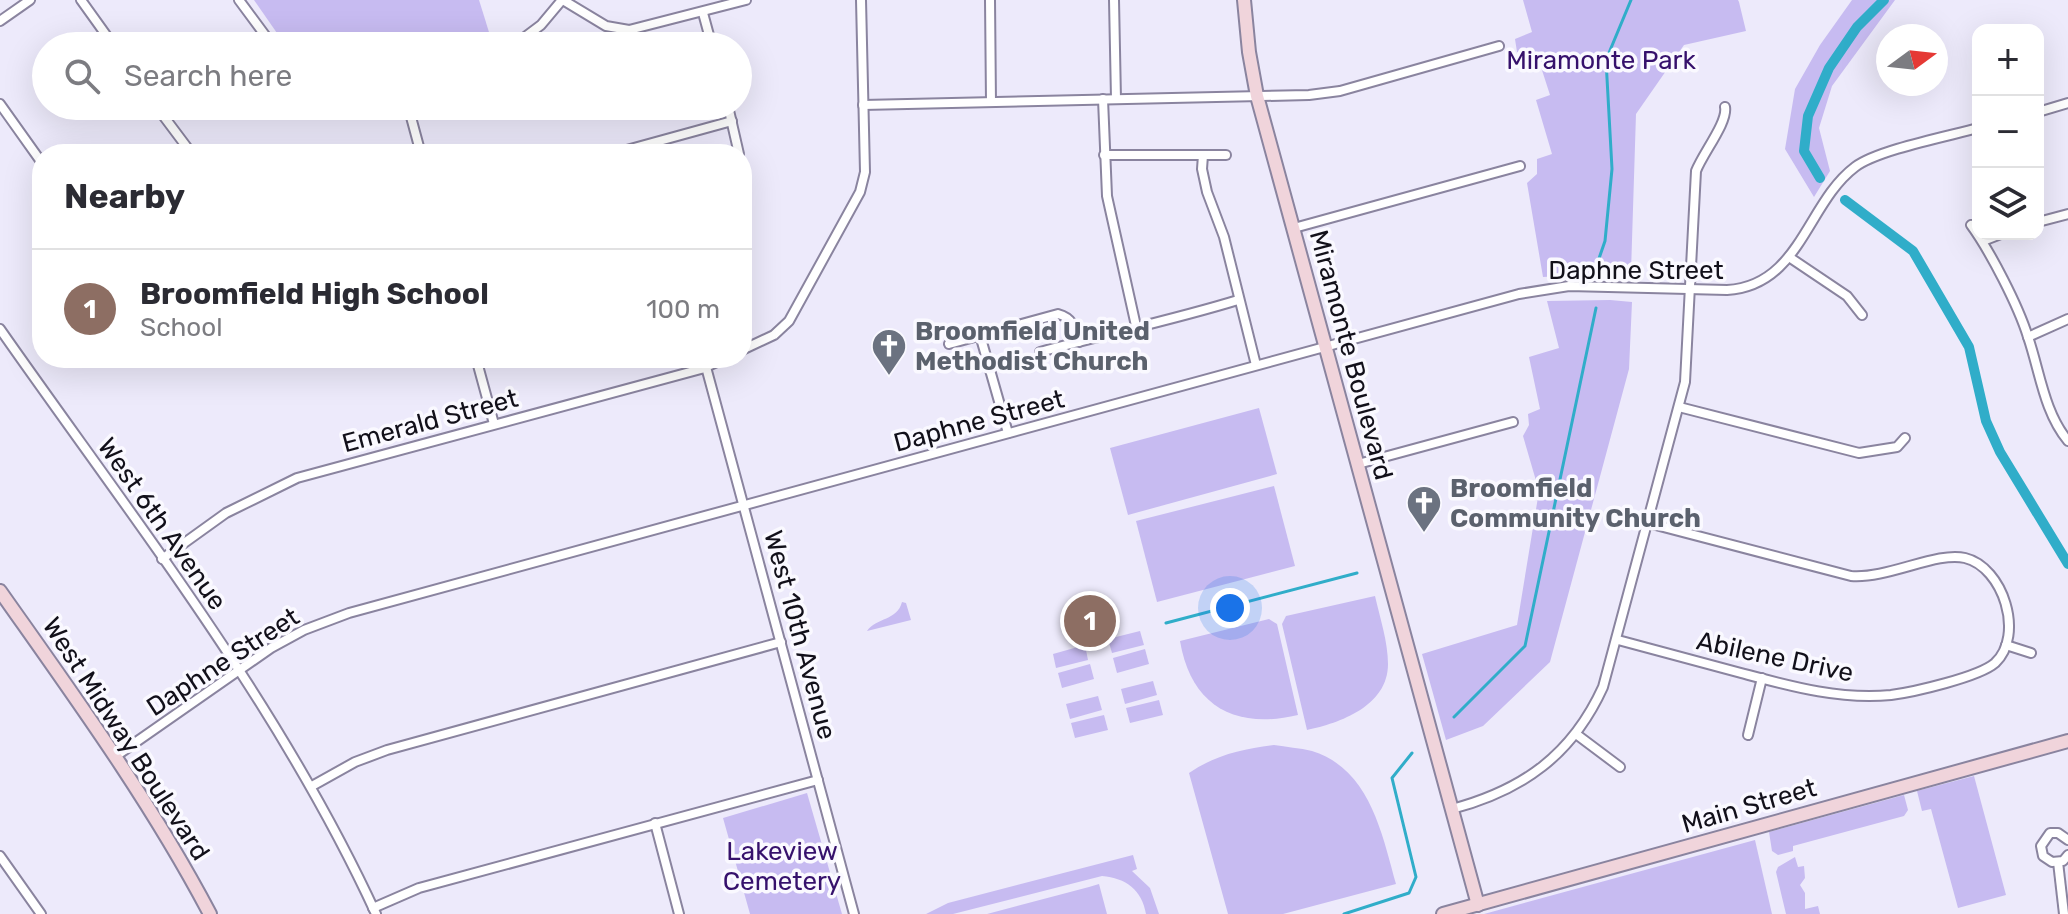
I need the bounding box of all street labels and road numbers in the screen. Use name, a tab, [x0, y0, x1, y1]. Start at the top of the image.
street label: Miramonte Boulevard	[1303, 227, 1399, 483]
street label: Daphne Street	[1548, 255, 1724, 286]
street label: Emerald Street	[339, 383, 521, 459]
street label: Daphne Street	[890, 383, 1068, 459]
street label: West 6th Avenue	[91, 432, 233, 616]
street label: West 10th Avenue	[757, 527, 843, 743]
street label: Daphne Street	[141, 601, 305, 723]
street label: West Midway Boulevard	[36, 612, 216, 866]
street label: Abilene Drive	[1694, 625, 1856, 689]
street label: Main Street	[1678, 772, 1820, 840]

